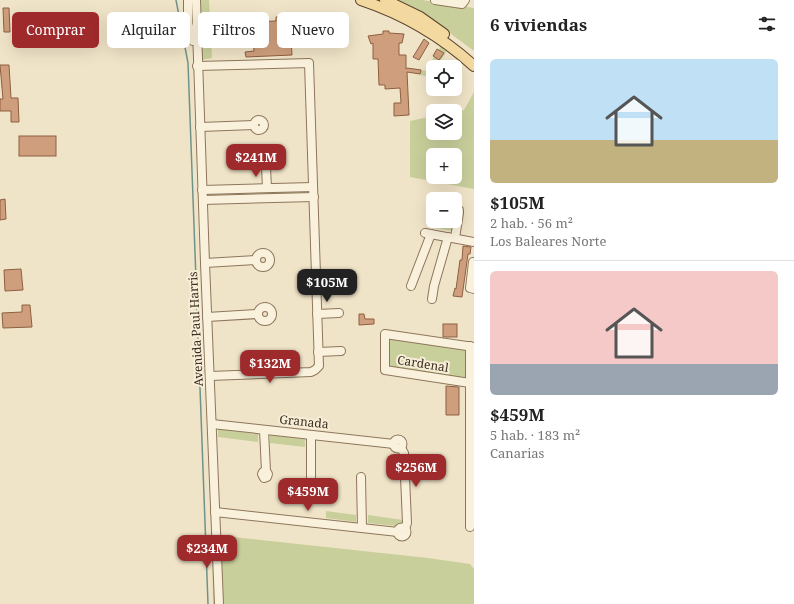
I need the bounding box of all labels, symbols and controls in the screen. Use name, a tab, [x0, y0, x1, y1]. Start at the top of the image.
chip: Comprar	[12, 12, 99, 48]
chip: Alquilar	[107, 12, 190, 48]
chip: Filtros	[198, 12, 269, 48]
chip: Nuevo	[277, 12, 349, 48]
text: 6 viviendas	[490, 13, 587, 36]
icon: filters	[756, 13, 778, 35]
map controls	[426, 60, 462, 228]
button: locate	[426, 60, 462, 96]
icon: home	[598, 85, 670, 157]
button: layers	[426, 104, 462, 140]
pin: $241M	[228, 144, 284, 178]
text: $241M	[235, 148, 277, 166]
button: +	[426, 148, 462, 184]
text: $105M	[490, 191, 545, 214]
button: −	[426, 192, 462, 228]
text: 2 hab. · 56 m²	[490, 214, 573, 232]
text: Los Baleares Norte	[490, 232, 606, 250]
pin: $105M	[299, 269, 355, 303]
street label: Avenida Paul Harris	[184, 271, 207, 387]
text: $105M	[306, 273, 348, 291]
icon: home	[598, 297, 670, 369]
pin: $132M	[242, 350, 298, 384]
street label: Cardenal	[396, 351, 450, 376]
text: $132M	[249, 354, 291, 372]
text: $459M	[490, 403, 545, 426]
street label: Granada	[279, 410, 330, 433]
text: 5 hab. · 183 m²	[490, 426, 580, 444]
text: Canarias	[490, 444, 544, 462]
pin: $256M	[388, 454, 444, 488]
text: $256M	[395, 458, 437, 476]
pin: $459M	[280, 478, 336, 512]
text: $459M	[287, 482, 329, 500]
pin: $234M	[179, 535, 235, 569]
text: $234M	[186, 539, 228, 557]

